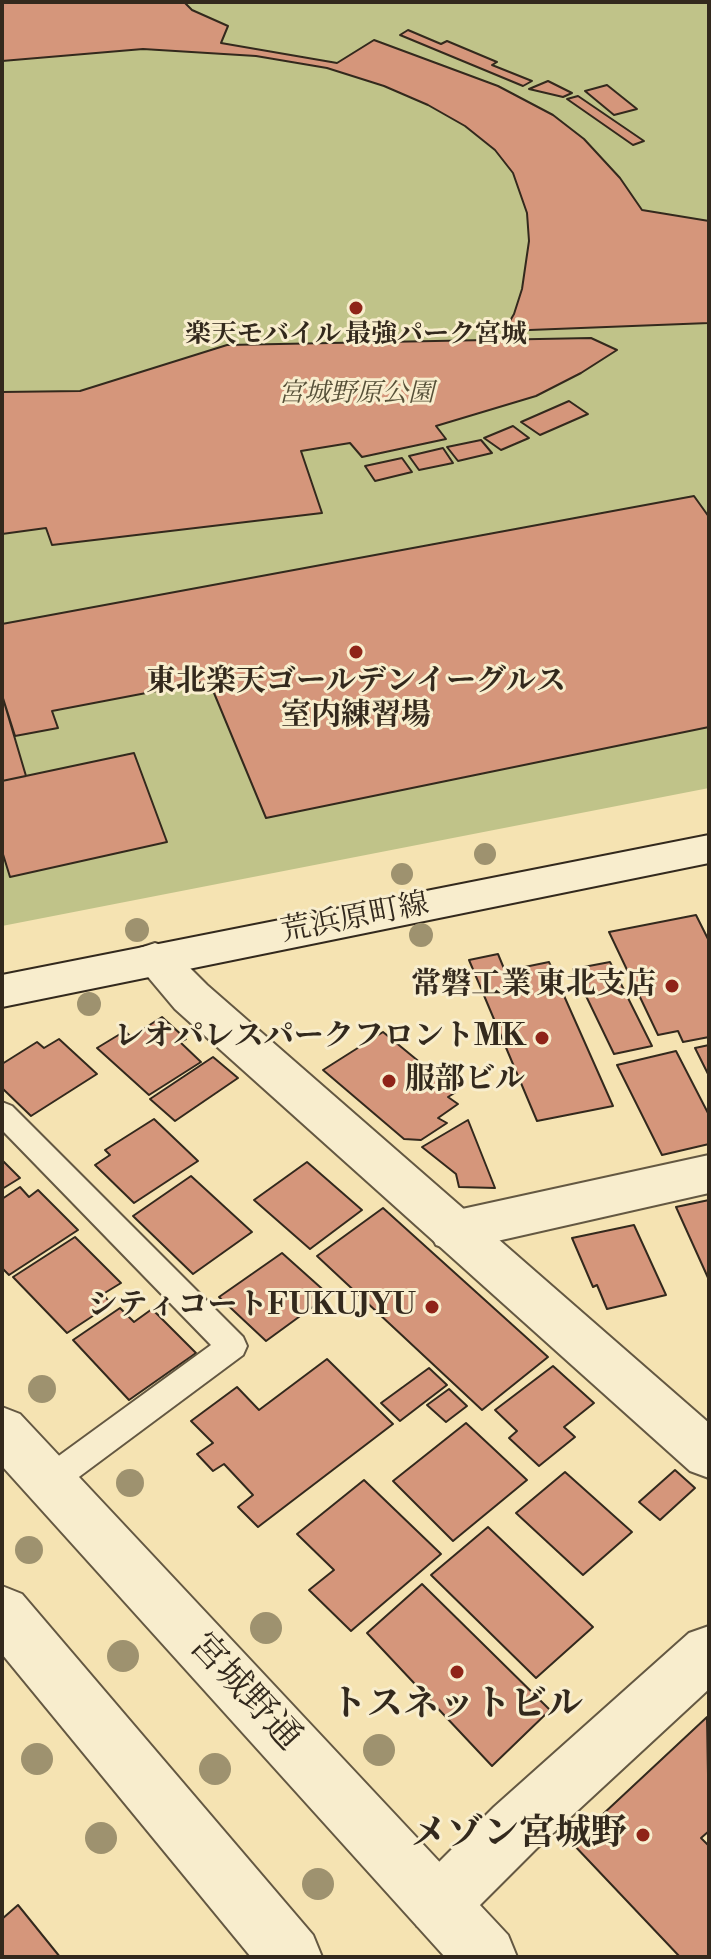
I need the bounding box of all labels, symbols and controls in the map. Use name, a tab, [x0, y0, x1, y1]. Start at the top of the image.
marker: 楽天モバイル 最強パーク宮城	[347, 299, 365, 317]
place label: 楽天モバイル 最強パーク宮城	[185, 320, 527, 352]
park label: 宮城野原公園	[278, 379, 434, 411]
marker: 東北楽天ゴールデンイーグルス 室内練習場	[347, 643, 365, 661]
place label: 東北楽天ゴールデンイーグルス 室内練習場	[146, 665, 566, 736]
street label: 荒浜原町線	[278, 887, 432, 951]
place label: 常磐工業 東北支店	[411, 968, 656, 1004]
marker: 常磐工業 東北支店	[663, 977, 681, 995]
place label: レオパレスパークフロントMK	[114, 1020, 526, 1056]
marker: レオパレスパークフロントMK	[533, 1029, 551, 1047]
place label: 服部ビル	[405, 1063, 525, 1099]
marker: 服部ビル	[380, 1072, 398, 1090]
place label: シティコートFUKUJYU	[88, 1289, 416, 1325]
marker: シティコートFUKUJYU	[423, 1298, 441, 1316]
street label: 宮城野通	[179, 1626, 309, 1760]
marker: トスネットビル	[448, 1663, 466, 1681]
place label: トスネットビル	[331, 1684, 583, 1728]
place label: メゾン宮城野	[411, 1813, 627, 1857]
marker: メゾン宮城野	[634, 1826, 652, 1844]

